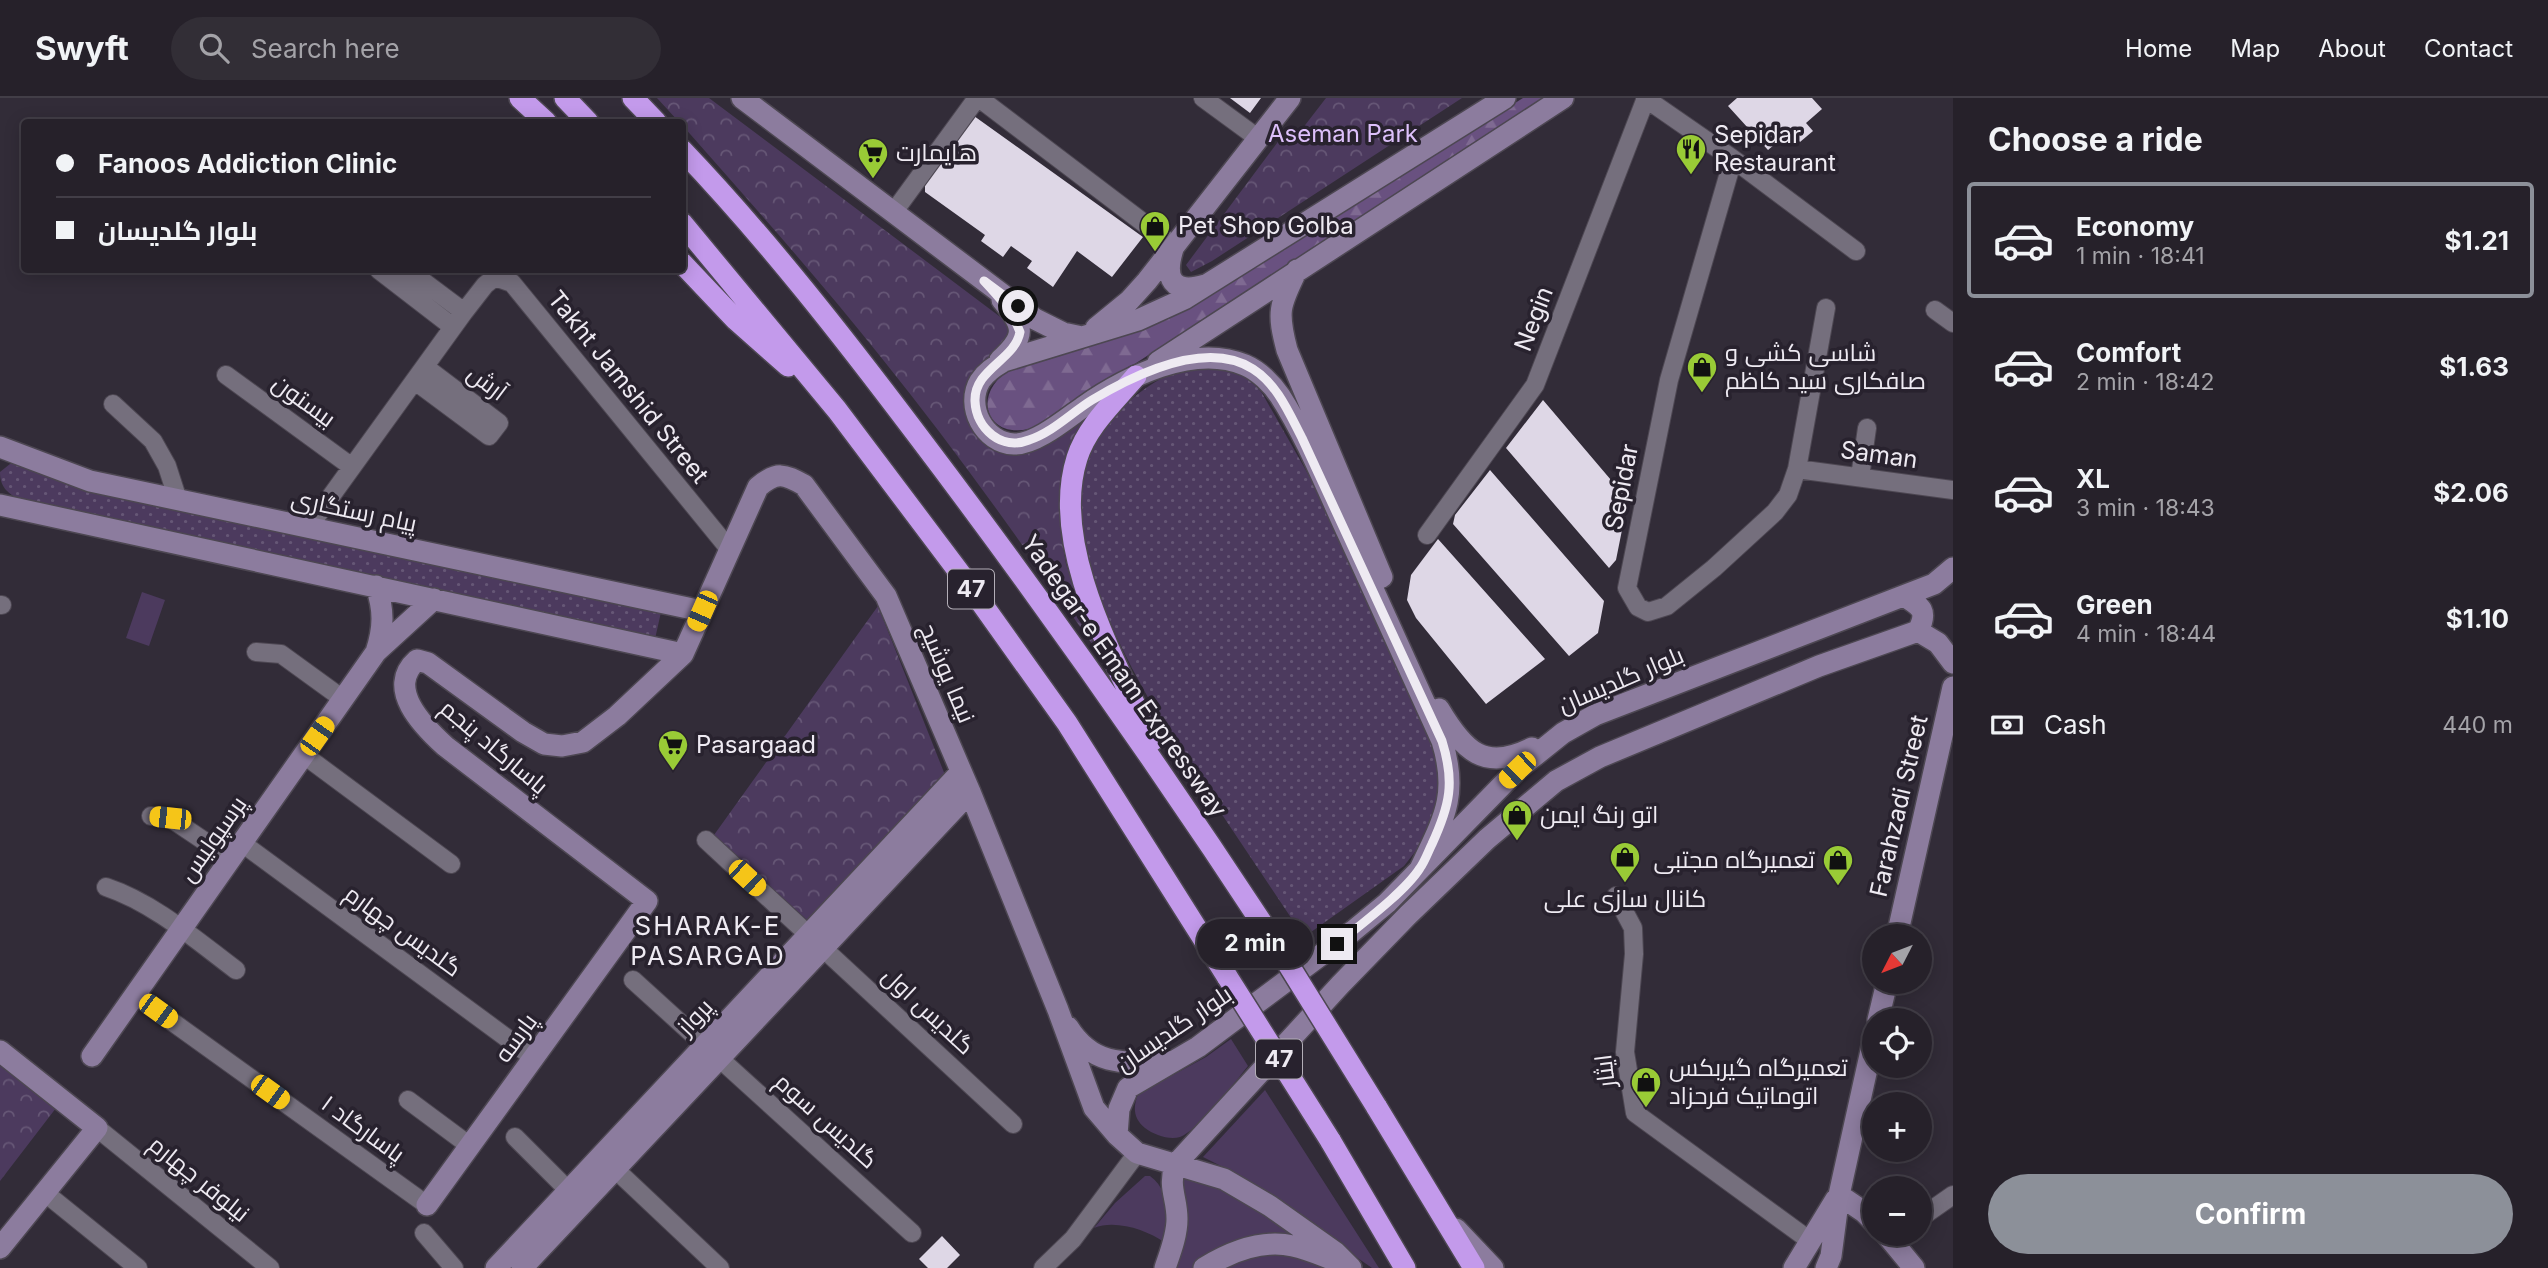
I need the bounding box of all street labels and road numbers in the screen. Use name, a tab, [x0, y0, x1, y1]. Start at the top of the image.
street label: Negin	[1508, 282, 1559, 355]
street label: Takht Jamshid Street	[542, 285, 715, 489]
street label: آرش	[462, 358, 513, 407]
street label: بیستون	[267, 368, 342, 433]
street label: Saman	[1839, 435, 1919, 474]
street label: Sepidar	[1599, 441, 1644, 532]
street label: پیام رستگاری	[288, 483, 420, 540]
street label: Yadegar-e Emam Expressway	[1016, 529, 1233, 822]
road number: 47	[948, 569, 994, 608]
street label: نیما یوشیج	[912, 618, 981, 728]
street label: بلوار گلدیسان	[1554, 640, 1688, 719]
street label: پاسارگاد پنجم	[433, 693, 555, 802]
street label: Farahzadi Street	[1864, 712, 1934, 900]
street label: پرسپولیس	[173, 790, 255, 888]
street label: گلدیس چهارم	[338, 879, 467, 984]
street label: گلدیس اول	[876, 961, 980, 1060]
street label: بلوار گلدیسان	[1110, 979, 1237, 1078]
street label: پرواز	[669, 992, 721, 1044]
street label: پارسه	[488, 1007, 545, 1069]
road number: 47	[1256, 1040, 1302, 1078]
street label: ایثار	[1588, 1053, 1621, 1091]
street label: گلدیس سوم	[768, 1067, 884, 1176]
street label: پاسارگاد ۱	[315, 1089, 411, 1170]
street label: نیلوفر چهارم	[142, 1129, 255, 1229]

